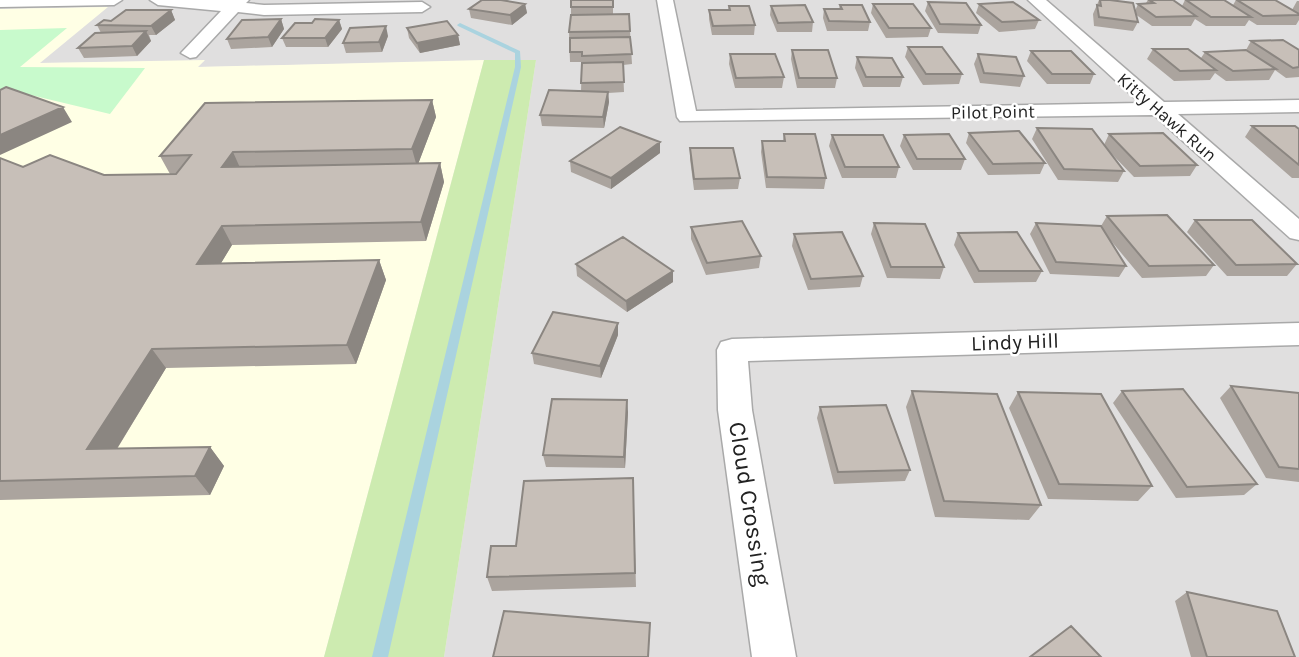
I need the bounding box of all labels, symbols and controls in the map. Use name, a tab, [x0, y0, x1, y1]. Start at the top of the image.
street label: Kitty Hawk Run	[1113, 68, 1221, 166]
street label: Pilot Point	[951, 100, 1035, 124]
street label: Lindy Hill	[971, 328, 1059, 356]
street label: Cloud Crossing	[723, 420, 777, 589]

